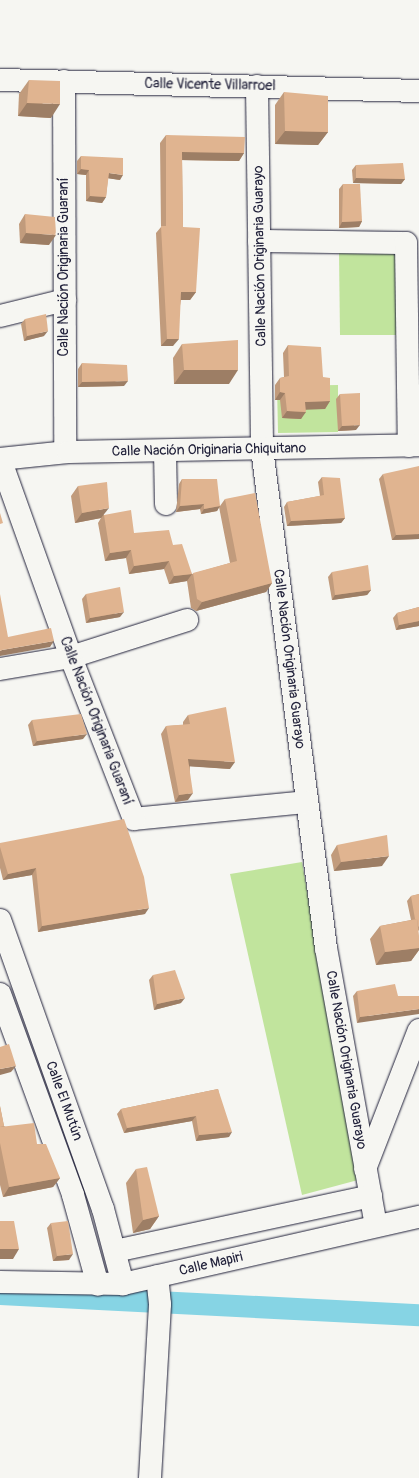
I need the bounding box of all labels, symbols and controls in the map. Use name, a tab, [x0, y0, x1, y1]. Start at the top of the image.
street label: Calle Vicente Villarroel	[144, 75, 276, 95]
street label: Calle Nación Originaria Guarayo	[250, 165, 270, 347]
street label: Calle Nación Originaria Guaraní	[56, 178, 72, 356]
street label: Calle Nación Originaria Chiquitano	[112, 440, 306, 460]
street label: Calle Nación Originaria Guarayo	[270, 568, 308, 750]
street label: Calle Nación Originaria Guaraní	[56, 634, 136, 808]
street label: Calle Nación Originaria Guarayo	[322, 969, 370, 1151]
street label: Calle El Mutún	[42, 1059, 86, 1143]
street label: Calle Mapiri	[177, 1249, 245, 1279]

